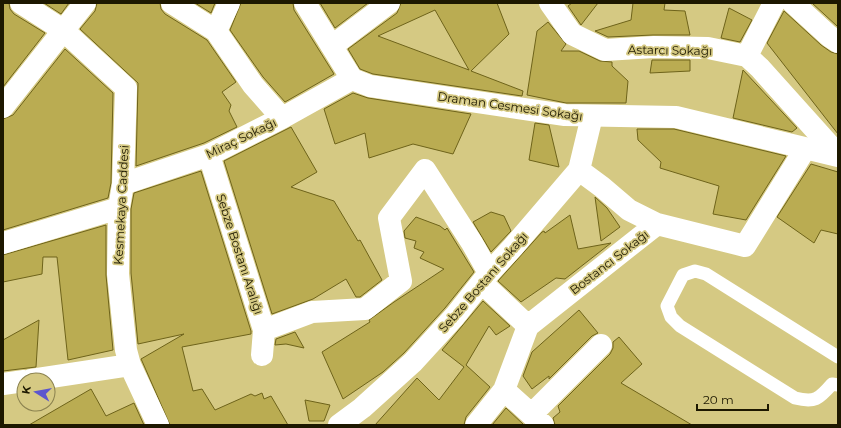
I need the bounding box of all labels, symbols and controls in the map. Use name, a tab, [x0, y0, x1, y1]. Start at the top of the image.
street label: Astarcı Sokağı	[628, 42, 712, 58]
street label: Draman Cesmesi Sokağı	[436, 88, 584, 124]
street label: Miraç Sokağı	[203, 114, 279, 162]
street label: Kesmekaya Caddesi	[110, 145, 132, 265]
street label: Sebze Bostanı Aralığı	[213, 192, 267, 316]
street label: Bostancı Sokağı	[567, 227, 651, 297]
street label: Sebze Bostanı Sokağı	[435, 229, 531, 335]
north arrow	[16, 372, 56, 412]
text: K	[19, 384, 34, 395]
scale bar	[697, 386, 768, 412]
text: 20 m	[703, 392, 734, 407]

